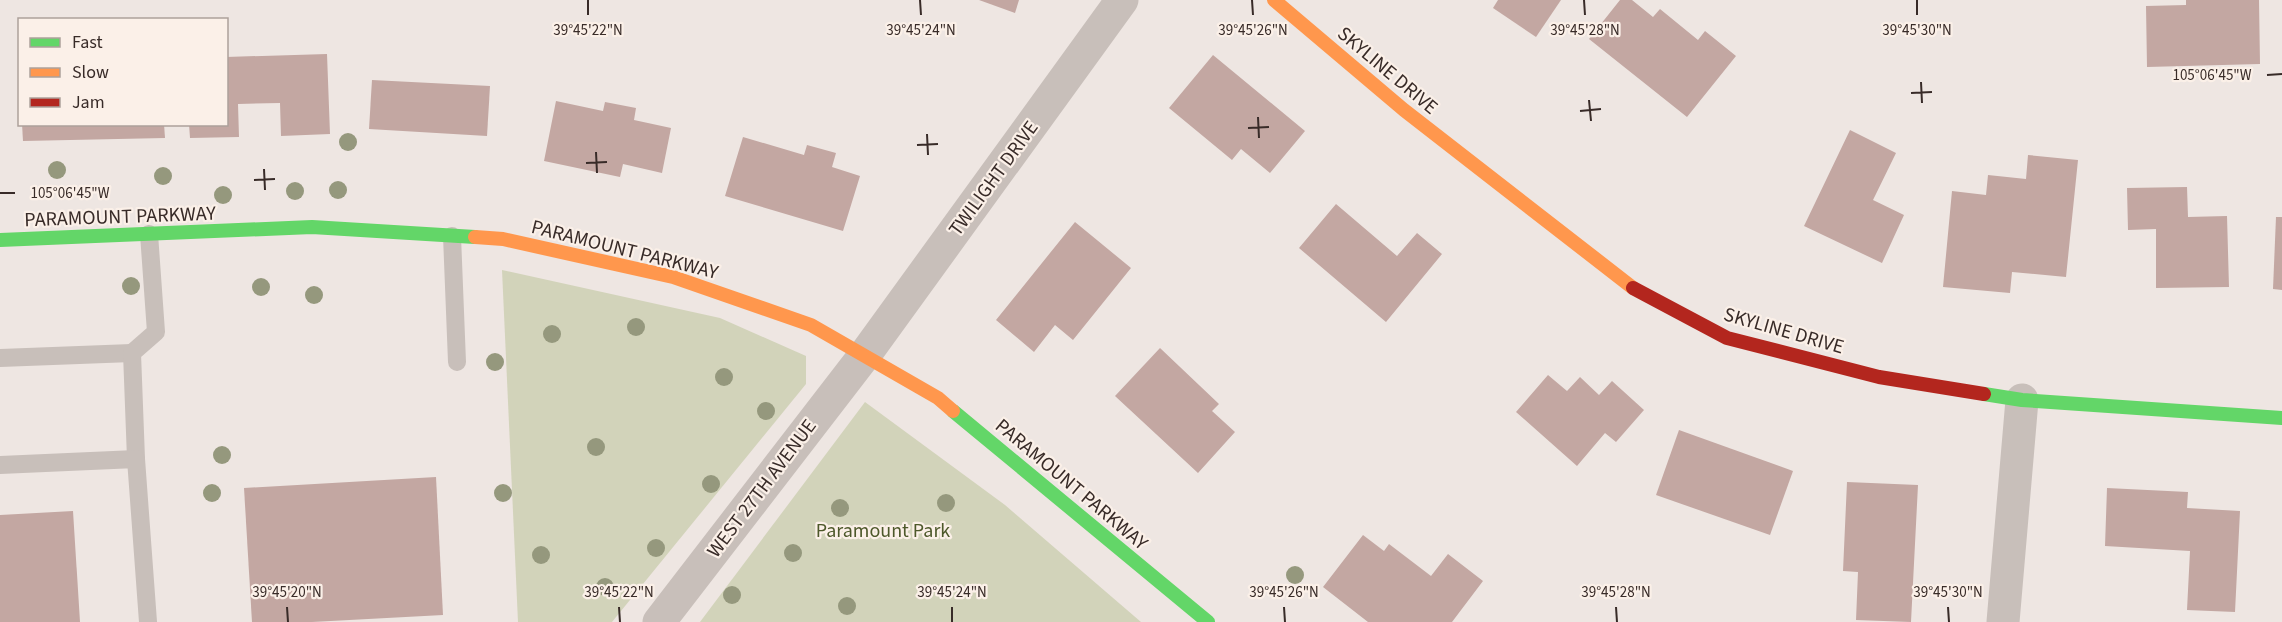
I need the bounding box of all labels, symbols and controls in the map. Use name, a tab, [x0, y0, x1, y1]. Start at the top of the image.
legend	[18, 18, 228, 126]
text: 39°45'22"N	[553, 20, 623, 41]
text: 39°45'24"N	[886, 20, 956, 41]
text: 39°45'26"N	[1218, 20, 1288, 41]
street label: SKYLINE DRIVE	[1331, 20, 1444, 121]
text: 39°45'28"N	[1550, 20, 1620, 41]
text: 39°45'30"N	[1882, 20, 1952, 41]
text: Fast	[72, 30, 103, 55]
text: Slow	[72, 60, 109, 85]
text: 105°06'45"W	[2172, 65, 2252, 86]
text: Jam	[72, 90, 105, 115]
street label: TWILIGHT DRIVE	[942, 115, 1045, 242]
text: 105°06'45"W	[30, 183, 110, 204]
street label: PARAMOUNT PARKWAY	[24, 200, 217, 234]
street label: PARAMOUNT PARKWAY	[528, 213, 722, 287]
street label: SKYLINE DRIVE	[1720, 300, 1847, 361]
street label: PARAMOUNT PARKWAY	[989, 412, 1154, 557]
street label: WEST 27TH AVENUE	[700, 414, 823, 564]
park label: Paramount Park	[816, 517, 950, 545]
text: 39°45'20"N	[252, 582, 322, 603]
text: 39°45'22"N	[584, 582, 654, 603]
text: 39°45'24"N	[917, 582, 987, 603]
text: 39°45'26"N	[1249, 582, 1319, 603]
text: 39°45'28"N	[1581, 582, 1651, 603]
text: 39°45'30"N	[1913, 582, 1983, 603]

